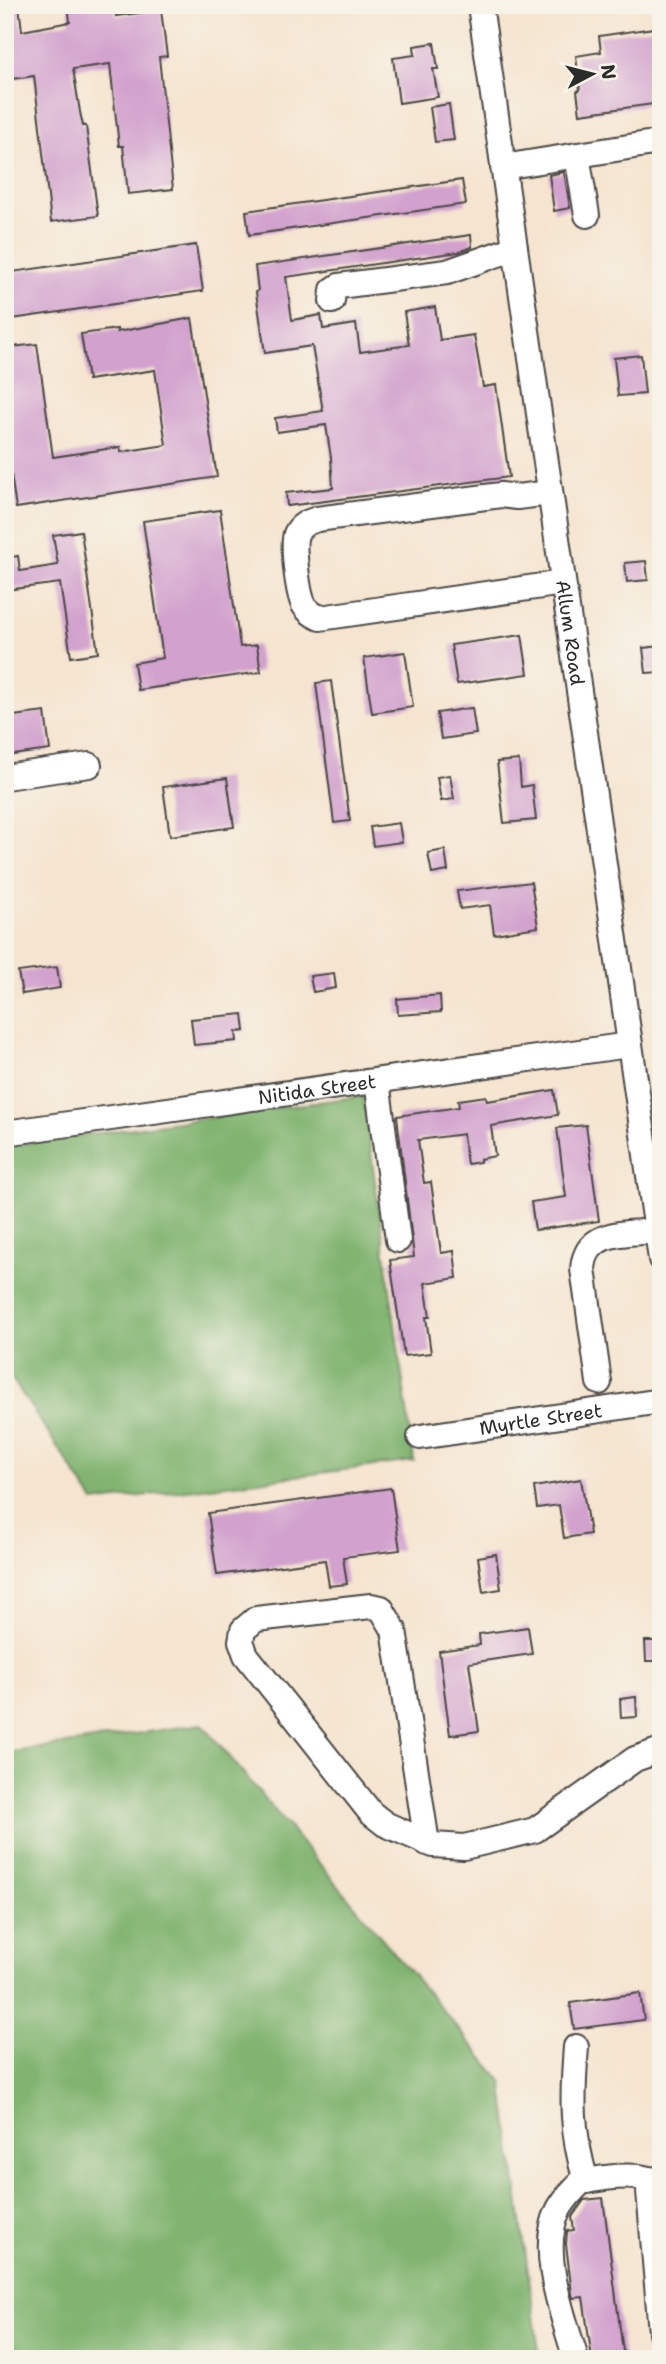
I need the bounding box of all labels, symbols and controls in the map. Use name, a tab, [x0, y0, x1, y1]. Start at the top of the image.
north arrow	[558, 38, 628, 108]
text: N	[595, 63, 622, 81]
street label: Allum Road	[551, 578, 591, 687]
street label: Nitida Street	[256, 1068, 378, 1110]
street label: Myrtle Street	[478, 1397, 604, 1440]

